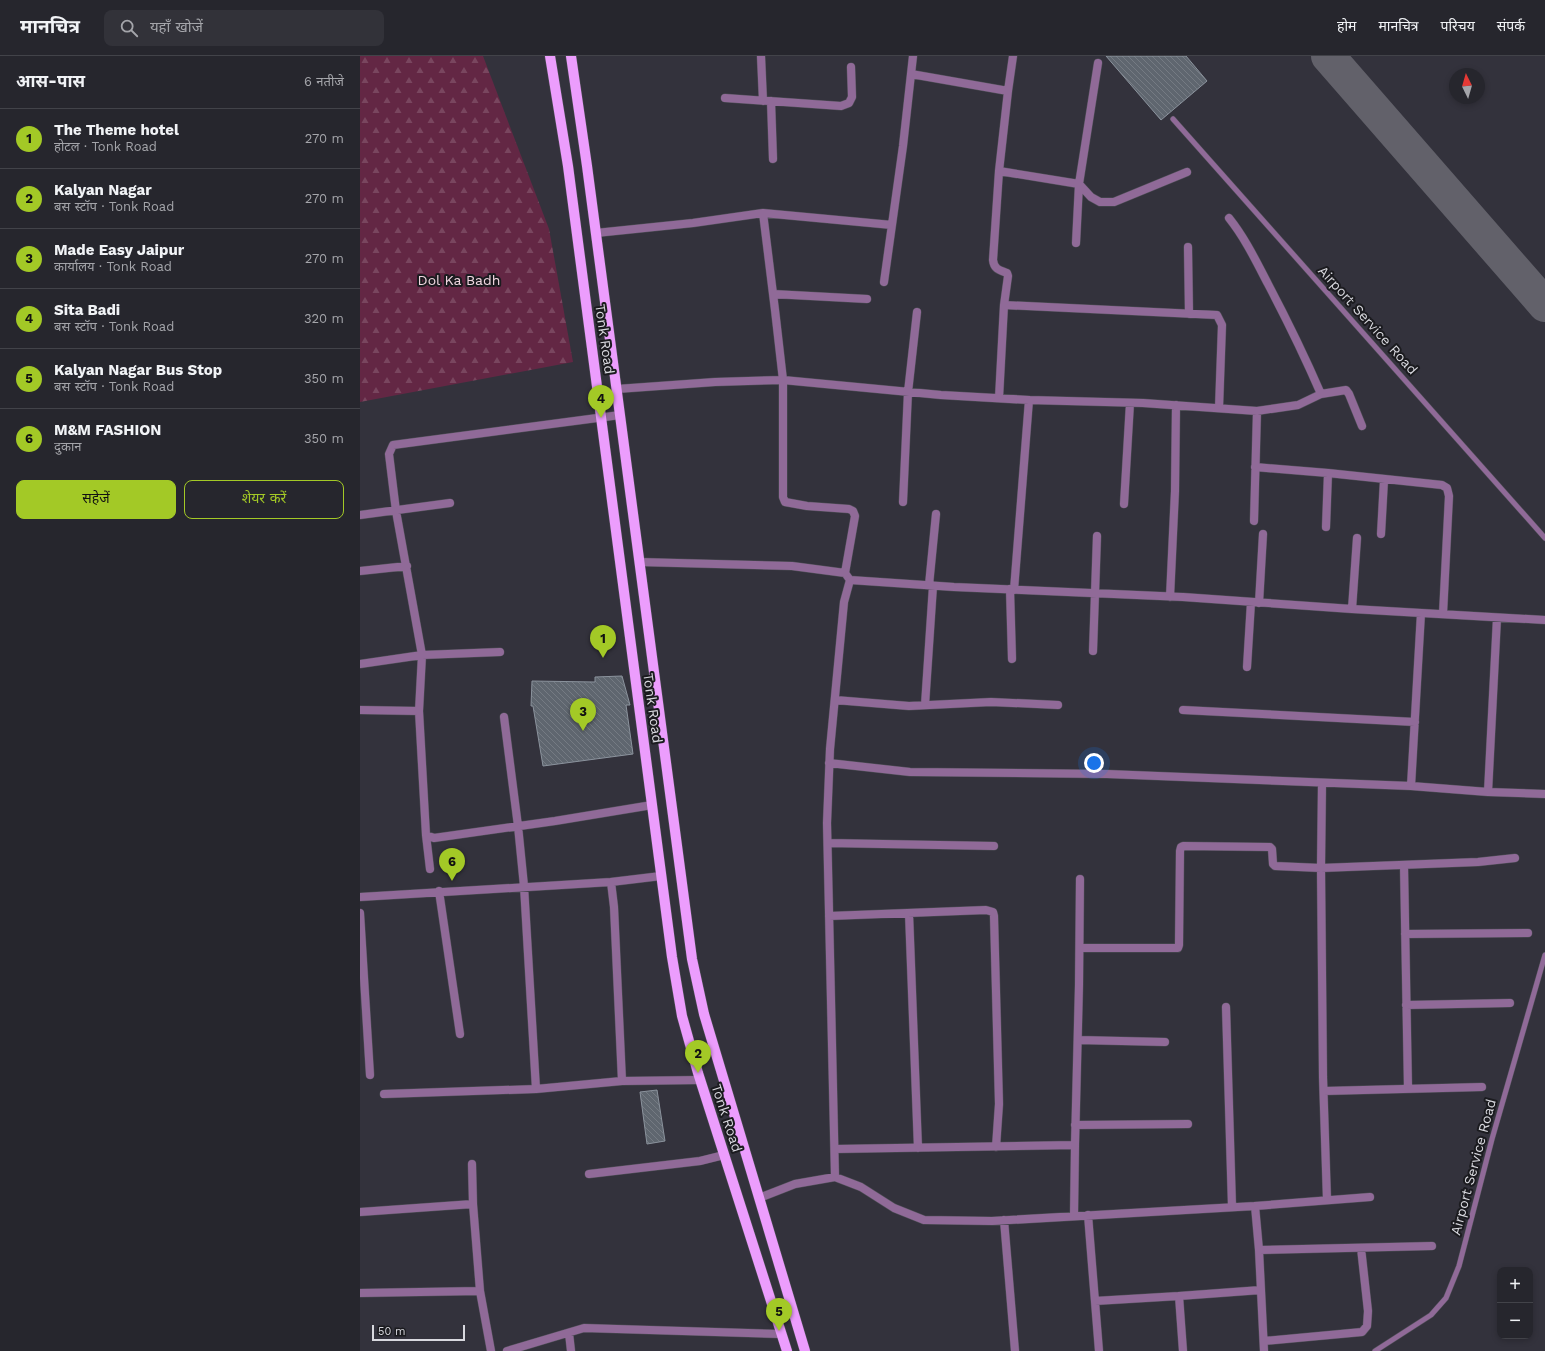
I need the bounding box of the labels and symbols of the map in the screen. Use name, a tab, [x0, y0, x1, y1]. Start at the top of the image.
north arrow	[1449, 68, 1485, 104]
street label: Airport Service Road	[1315, 262, 1421, 378]
park label: Dol Ka Badh	[418, 272, 500, 288]
street label: Tonk Road	[592, 303, 618, 375]
pin: 4	[588, 385, 614, 418]
pin: 1	[590, 625, 616, 658]
street label: Tonk Road	[640, 672, 666, 744]
pin: 3	[570, 698, 596, 731]
your location	[1084, 753, 1104, 773]
pin: 6	[439, 848, 465, 881]
pin: 2	[685, 1040, 711, 1073]
street label: Tonk Road	[708, 1082, 746, 1154]
street label: Airport Service Road	[1447, 1097, 1499, 1237]
pin: 5	[766, 1298, 792, 1331]
scale bar	[372, 1323, 465, 1342]

